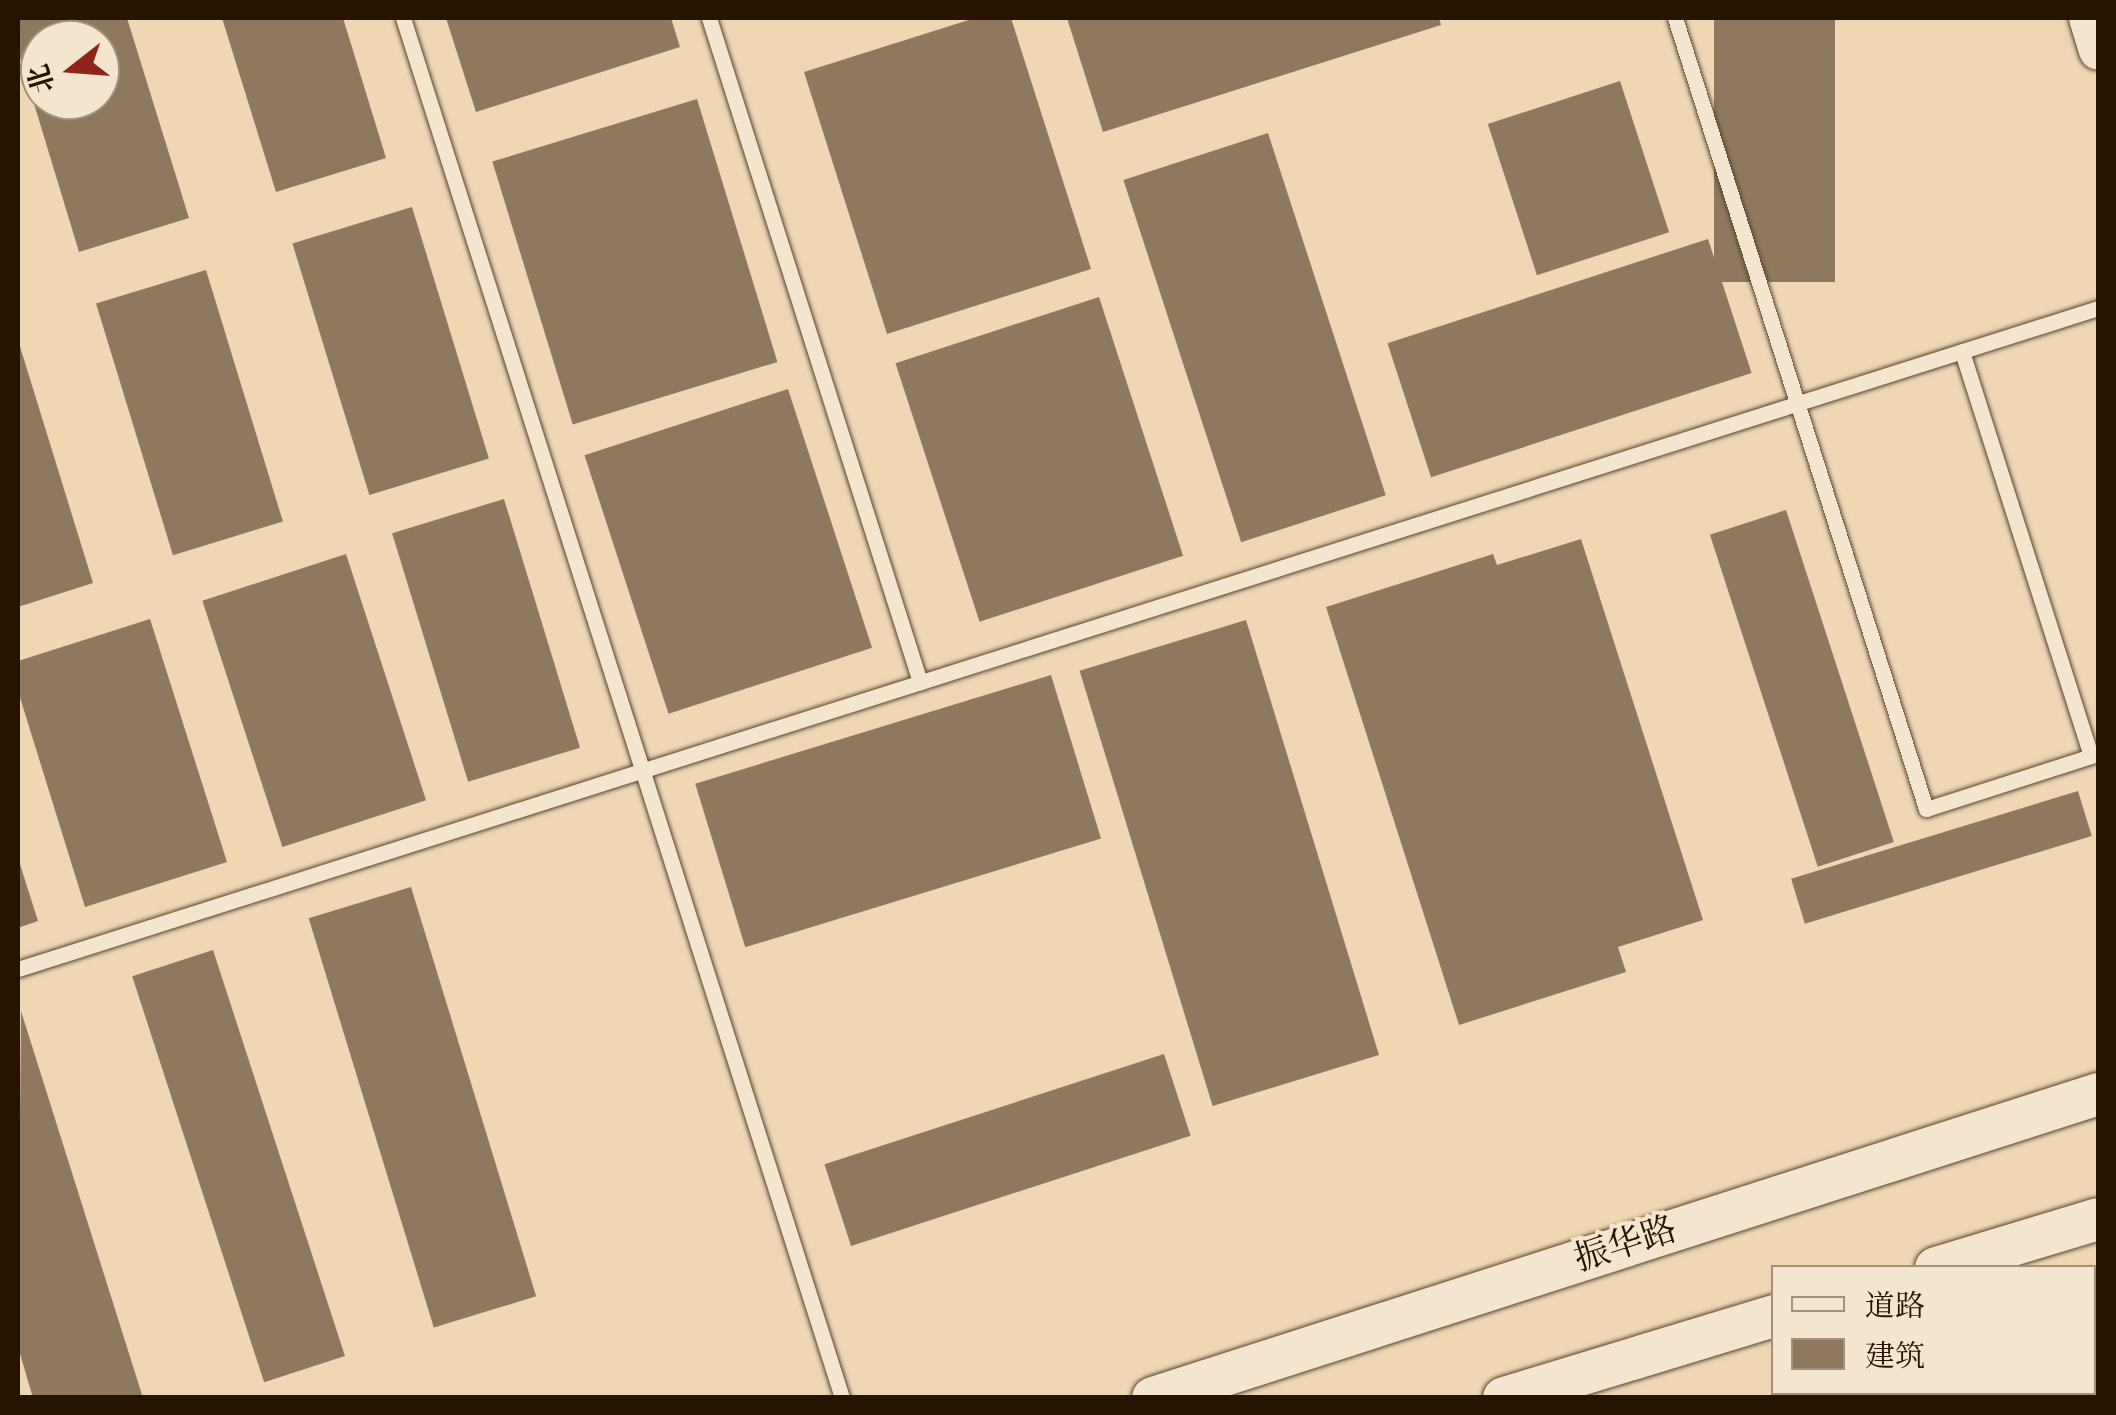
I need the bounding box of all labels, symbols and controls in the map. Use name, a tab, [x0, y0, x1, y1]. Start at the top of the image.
north arrow	[20, 20, 120, 120]
text: 北	[22, 60, 64, 97]
street label: 振华路	[1570, 1210, 1682, 1282]
legend	[1771, 1265, 2096, 1395]
text: 道路	[1865, 1289, 1925, 1327]
text: 建筑	[1865, 1339, 1925, 1377]

